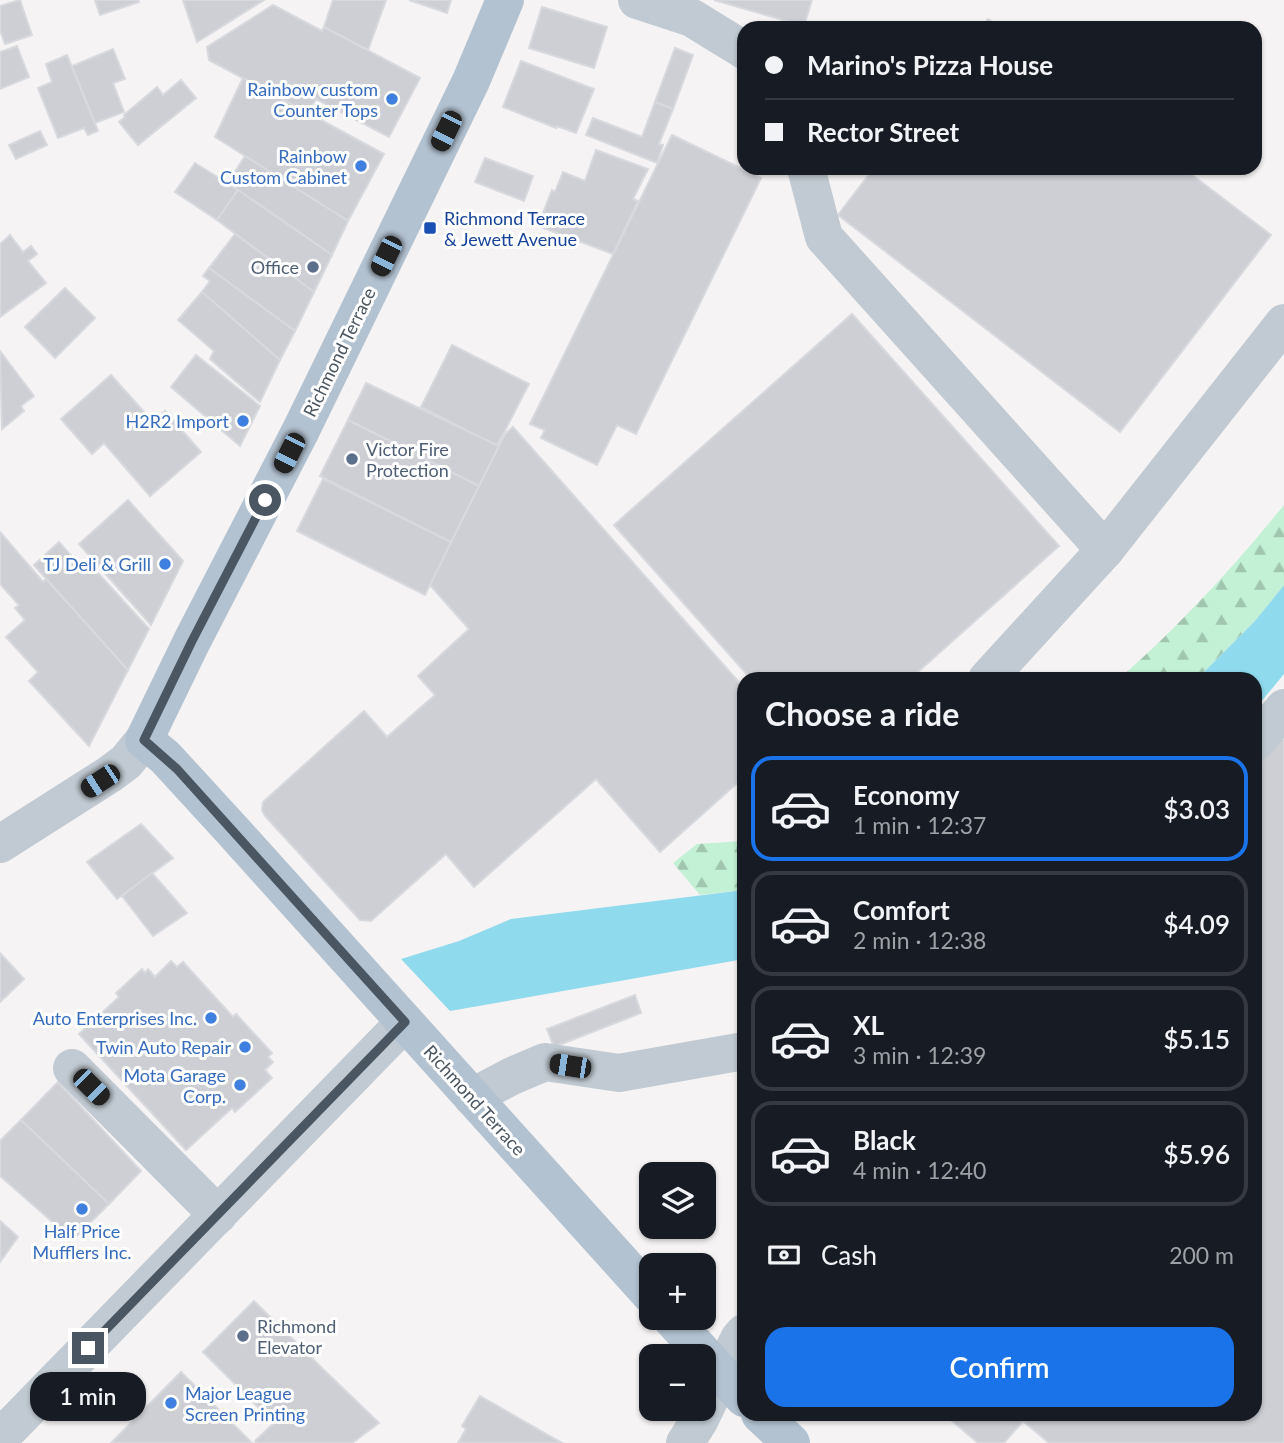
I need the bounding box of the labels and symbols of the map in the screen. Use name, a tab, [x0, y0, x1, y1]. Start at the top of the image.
place label: Rainbow custom Counter Tops	[247, 78, 378, 121]
marker: Rainbow custom Counter Tops	[384, 91, 400, 107]
car	[428, 108, 465, 154]
place label: Rainbow Custom Cabinet	[220, 145, 348, 188]
marker: Rainbow Custom Cabinet	[353, 158, 369, 174]
place label: Richmond Terrace & Jewett Avenue	[444, 207, 585, 250]
marker: Richmond Terrace & Jewett Avenue	[422, 220, 438, 236]
car	[368, 233, 405, 279]
place label: Office	[251, 256, 299, 278]
marker: Office	[305, 259, 321, 275]
street label: Richmond Terrace	[298, 284, 380, 420]
place label: H2R2 Import	[125, 410, 230, 432]
marker: H2R2 Import	[235, 413, 251, 429]
car	[271, 430, 308, 476]
place label: Victor Fire Protection	[366, 438, 449, 481]
marker: Victor Fire Protection	[344, 451, 360, 467]
route start	[249, 484, 281, 516]
place label: TJ Deli & Grill	[43, 553, 151, 575]
marker: TJ Deli & Grill	[157, 556, 173, 572]
car	[77, 761, 124, 801]
place label: Auto Enterprises Inc.	[33, 1007, 197, 1029]
marker: Auto Enterprises Inc.	[203, 1010, 219, 1026]
place label: Twin Auto Repair	[96, 1036, 231, 1058]
marker: Twin Auto Repair	[237, 1039, 253, 1055]
street label: Richmond Terrace	[420, 1040, 530, 1160]
car	[548, 1052, 593, 1080]
place label: Mota Garage Corp.	[123, 1064, 226, 1107]
car	[69, 1065, 114, 1109]
marker: Mota Garage Corp.	[232, 1077, 248, 1093]
marker: Half Price Mufflers Inc.	[74, 1201, 90, 1217]
place label: Half Price Mufflers Inc.	[32, 1220, 132, 1263]
place label: Richmond Elevator	[257, 1315, 336, 1358]
marker: Richmond Elevator	[235, 1328, 251, 1344]
route end	[72, 1332, 104, 1364]
callout: 1 min	[30, 1372, 146, 1422]
place label: Major League Screen Printing	[185, 1382, 305, 1425]
marker: Major League Screen Printing	[163, 1395, 179, 1411]

